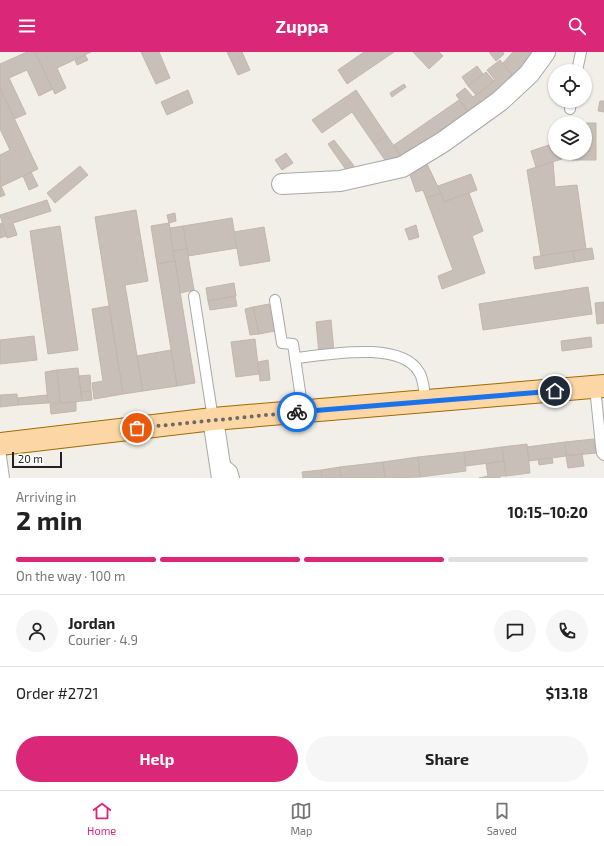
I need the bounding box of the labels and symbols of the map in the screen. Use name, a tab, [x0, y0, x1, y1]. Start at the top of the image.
pin	[538, 374, 572, 408]
courier	[277, 392, 317, 432]
pin	[120, 411, 154, 445]
scale bar	[12, 450, 62, 469]

